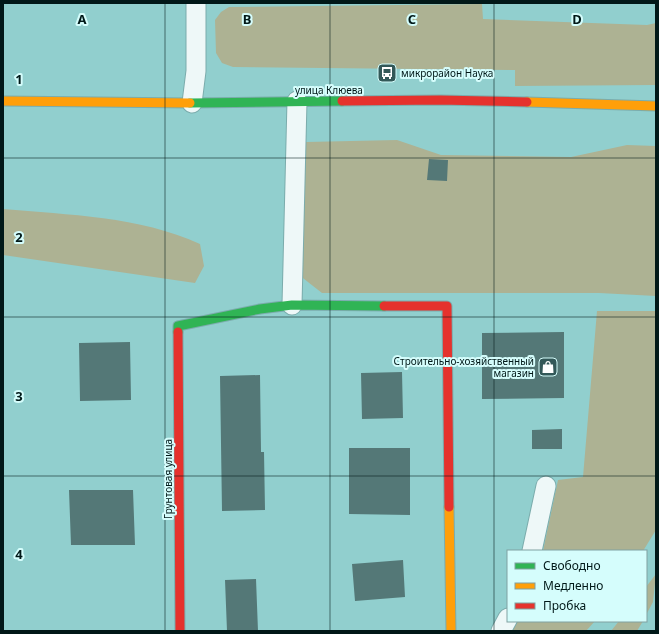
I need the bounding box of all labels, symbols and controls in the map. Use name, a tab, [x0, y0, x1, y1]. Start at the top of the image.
text: A	[78, 10, 87, 28]
text: B	[243, 10, 251, 28]
text: C	[408, 10, 416, 28]
text: D	[572, 10, 582, 28]
bus stop icon: микрорайон Наука	[376, 62, 398, 84]
place label: микрорайон Наука	[401, 66, 493, 80]
text: 1	[15, 70, 23, 88]
street label: улица Клюева	[295, 83, 363, 97]
text: 2	[15, 228, 23, 246]
place label: Строительно-хозяйственный магазин	[394, 354, 534, 380]
shop icon: Строительно-хозяйственный магазин	[537, 356, 559, 378]
text: 3	[15, 387, 23, 405]
street label: Грунтовая улица	[161, 439, 175, 519]
text: 4	[15, 545, 23, 563]
legend	[507, 550, 647, 622]
text: Свободно	[543, 557, 601, 574]
text: Медленно	[543, 577, 603, 594]
text: Пробка	[543, 597, 586, 614]

